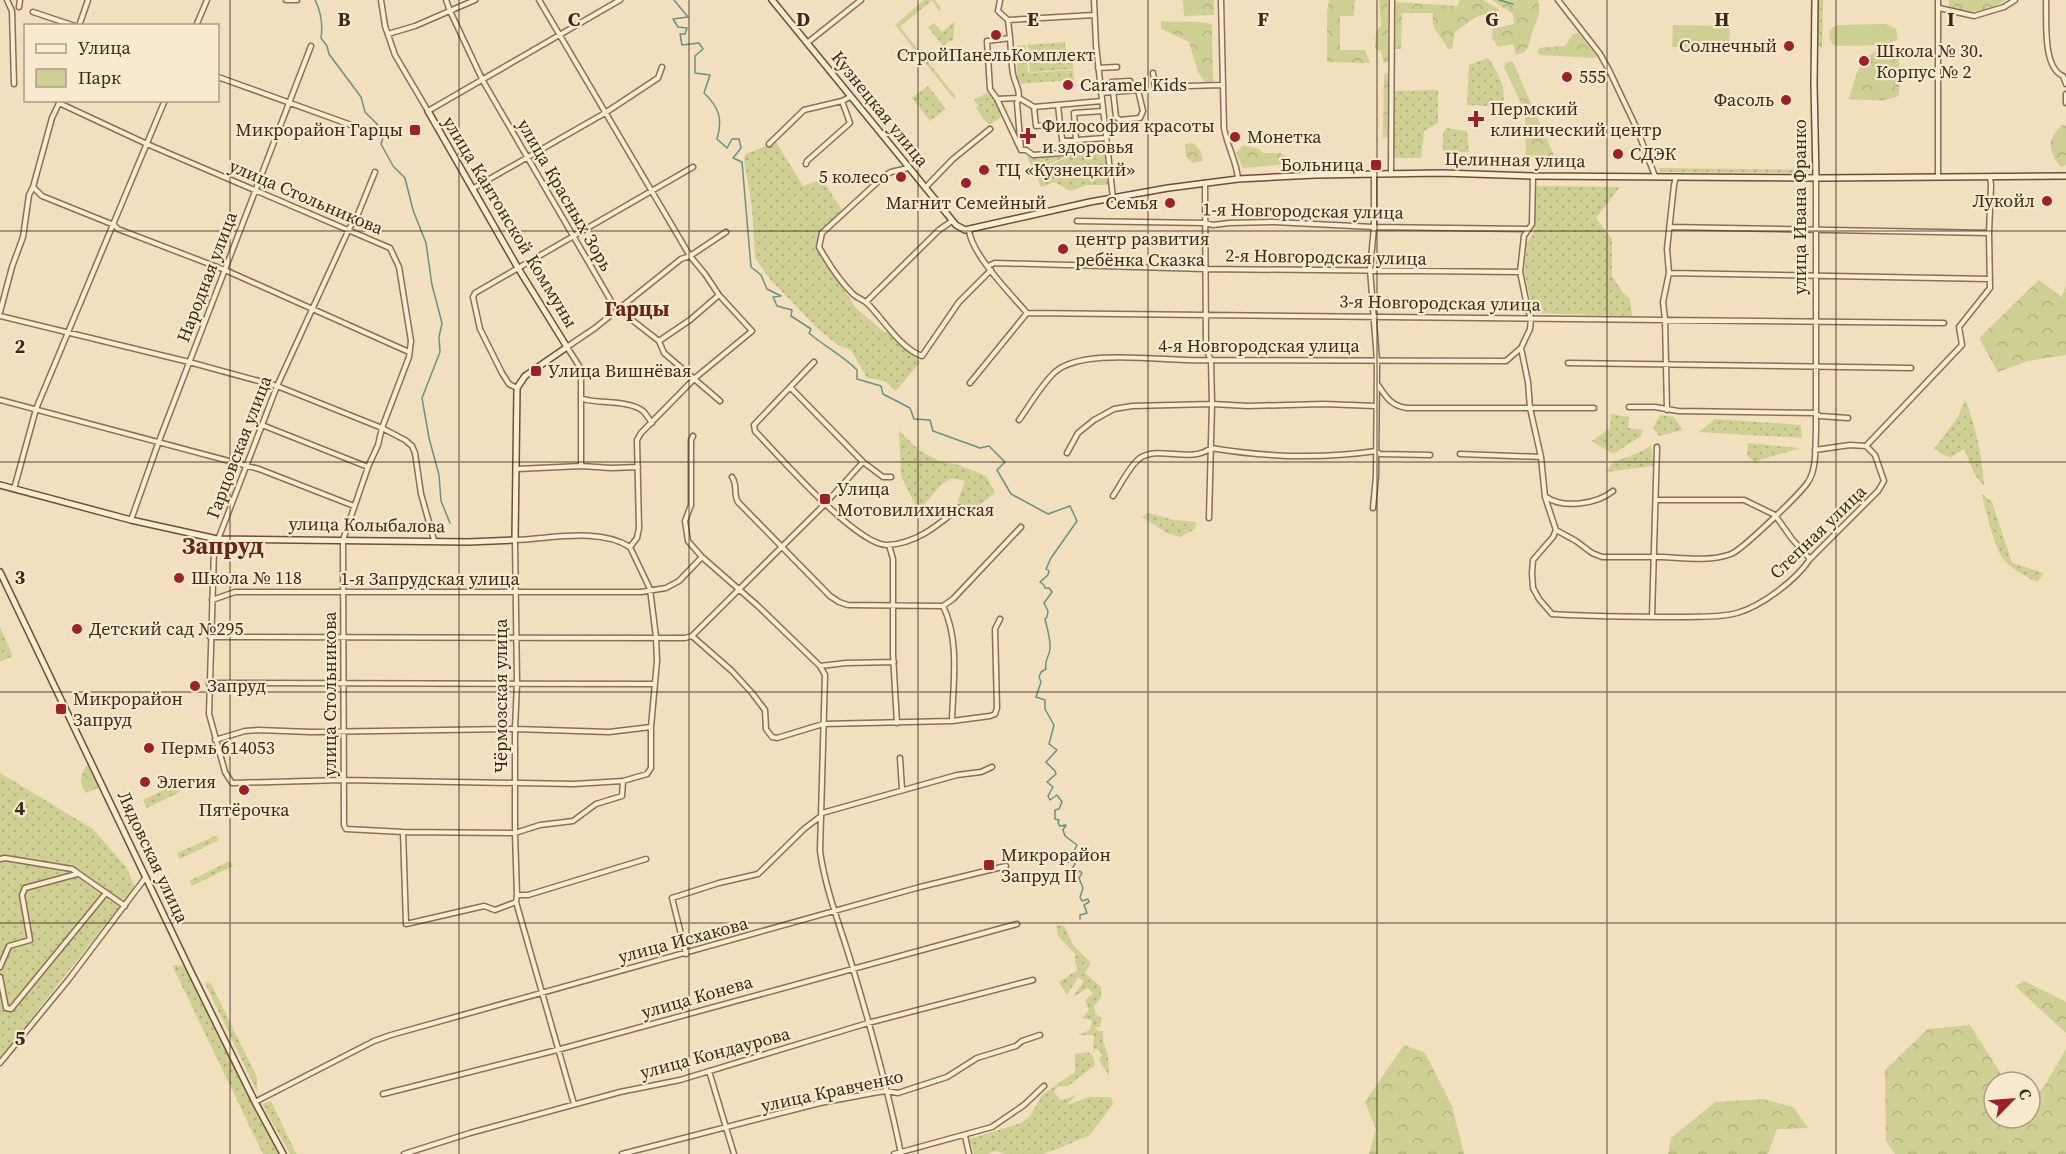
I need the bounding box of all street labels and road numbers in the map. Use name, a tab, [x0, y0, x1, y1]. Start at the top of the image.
street label: Кузнецкая улица	[826, 45, 936, 173]
street label: улица Кантонской Коммуны	[437, 111, 584, 332]
street label: улица Красных Зорь	[512, 114, 619, 276]
street label: улица Ивана Франко	[1787, 119, 1812, 295]
street label: Целинная улица	[1444, 146, 1586, 173]
street label: улица Стольникова	[225, 153, 388, 241]
street label: 1-я Новгородская улица	[1202, 196, 1405, 225]
street label: Народная улица	[170, 207, 243, 346]
street label: 2-я Новгородская улица	[1225, 242, 1428, 271]
street label: 3-я Новгородская улица	[1339, 288, 1542, 317]
street label: 4-я Новгородская улица	[1158, 333, 1361, 358]
street label: Гарцовская улица	[200, 371, 278, 522]
street label: Степная улица	[1764, 478, 1872, 584]
street label: улица Колыбалова	[288, 511, 446, 538]
street label: 1-я Запрудская улица	[340, 566, 520, 591]
street label: улица Стольникова	[317, 611, 342, 776]
street label: Чёрмозская улица	[488, 618, 513, 773]
street label: Лядовская улица	[112, 787, 195, 928]
street label: улица Исхакова	[615, 910, 752, 969]
street label: улица Конева	[638, 968, 756, 1024]
street label: улица Кондаурова	[637, 1020, 793, 1085]
street label: улица Кравченко	[758, 1063, 905, 1118]

